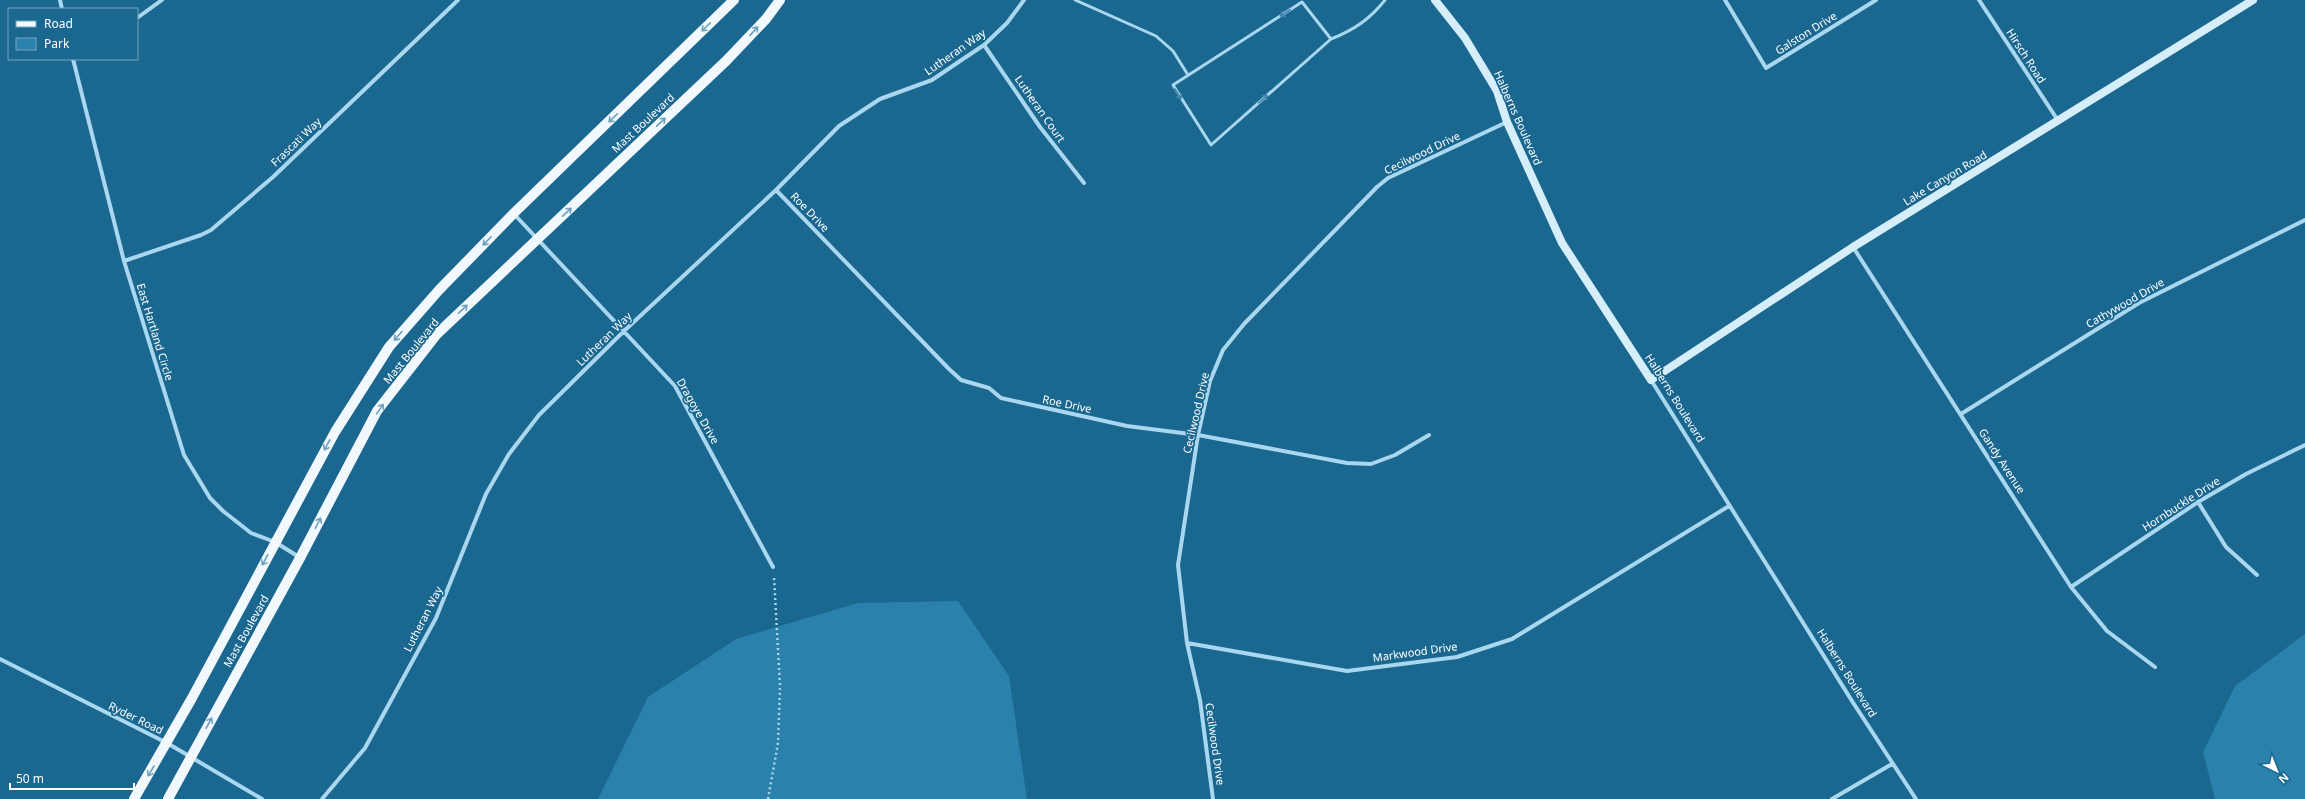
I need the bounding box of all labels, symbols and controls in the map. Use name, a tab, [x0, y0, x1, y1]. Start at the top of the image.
legend	[8, 8, 138, 60]
street label: Galston Drive	[1772, 8, 1839, 57]
one-way arrow	[1280, 9, 1291, 17]
text: Road	[44, 15, 73, 32]
one-way arrow	[701, 23, 711, 32]
street label: Lutheran Way	[921, 25, 989, 78]
one-way arrow	[749, 26, 759, 36]
street label: Hirsch Road	[2003, 26, 2050, 86]
text: Park	[44, 35, 70, 52]
street label: Halberns Boulevard	[1491, 68, 1546, 167]
street label: Lutheran Court	[1012, 72, 1069, 145]
one-way arrow	[1175, 88, 1183, 100]
street label: Mast Boulevard	[608, 90, 677, 156]
one-way arrow	[1257, 95, 1268, 104]
one-way arrow	[608, 113, 618, 123]
street label: Frascati Way	[267, 114, 324, 169]
one-way arrow	[656, 117, 666, 127]
street label: Cecilwood Drive	[1381, 128, 1462, 177]
street label: Lake Canyon Road	[1900, 147, 1989, 209]
street label: Roe Drive	[788, 189, 833, 235]
one-way arrow	[562, 207, 572, 216]
one-way arrow	[482, 236, 492, 246]
street label: Cathywood Drive	[2083, 274, 2167, 331]
street label: East Hartland Circle	[134, 281, 177, 382]
one-way arrow	[458, 305, 468, 314]
street label: Lutheran Way	[573, 308, 635, 369]
street label: Mast Boulevard	[379, 315, 442, 387]
one-way arrow	[394, 331, 403, 342]
street label: Halberns Boulevard	[1642, 351, 1709, 445]
street label: Cecilwood Drive	[1179, 371, 1212, 455]
street label: Dragoye Drive	[674, 375, 723, 446]
street label: Roe Drive	[1041, 391, 1093, 416]
one-way arrow	[376, 403, 384, 414]
street label: Gandy Avenue	[1976, 425, 2029, 496]
one-way arrow	[323, 439, 331, 451]
street label: Hornbuckle Drive	[2139, 473, 2223, 534]
one-way arrow	[315, 517, 323, 529]
one-way arrow	[261, 553, 269, 565]
street label: Lutheran Way	[400, 583, 446, 654]
street label: Mast Boulevard	[219, 592, 272, 670]
street label: Halberns Boulevard	[1814, 626, 1881, 720]
street label: Markwood Drive	[1372, 638, 1458, 665]
street label: Ryder Road	[106, 698, 166, 737]
street label: Cecilwood Drive	[1202, 702, 1229, 786]
one-way arrow	[206, 717, 214, 729]
north arrow	[2257, 751, 2297, 791]
scale bar	[10, 765, 134, 791]
one-way arrow	[146, 765, 154, 777]
text: 50 m	[16, 770, 44, 787]
text: N	[2276, 770, 2293, 787]

